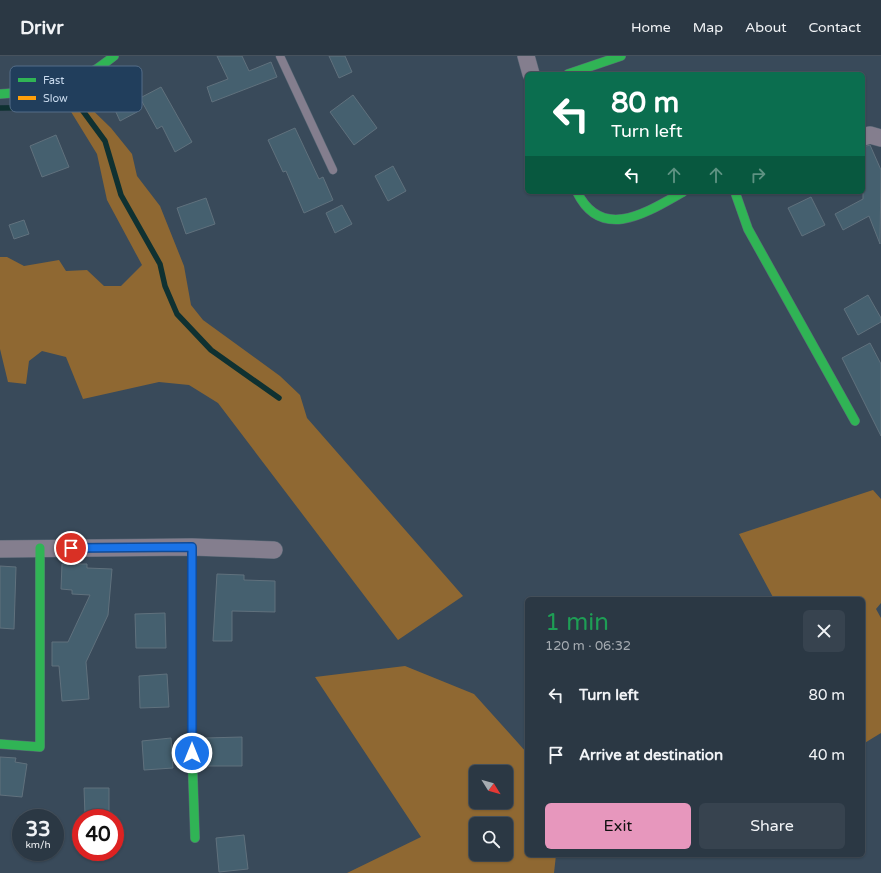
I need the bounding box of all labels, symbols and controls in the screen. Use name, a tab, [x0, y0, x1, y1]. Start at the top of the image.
text: Drivr	[20, 17, 63, 39]
text: Home	[631, 19, 671, 36]
text: Map	[693, 19, 723, 36]
text: About	[745, 19, 787, 36]
text: Contact	[809, 19, 861, 36]
legend	[10, 66, 142, 112]
text: Fast	[43, 74, 64, 87]
text: 80 m	[611, 86, 679, 120]
icon: left	[545, 88, 597, 140]
text: Slow	[43, 92, 68, 105]
text: Turn left	[611, 120, 683, 142]
icon: left	[621, 164, 643, 186]
icon: ahead	[663, 164, 685, 186]
icon: ahead	[705, 164, 727, 186]
icon: right	[747, 164, 769, 186]
pin	[54, 531, 88, 565]
icon: arrive	[60, 537, 82, 559]
text: 1 min	[545, 608, 609, 637]
button: close	[803, 610, 845, 652]
text: 120 m · 06:32	[545, 638, 631, 654]
icon: left	[545, 684, 567, 706]
text: Turn left	[579, 686, 639, 704]
text: 80 m	[808, 686, 845, 704]
position arrow	[171, 732, 213, 774]
icon: arrive	[545, 744, 567, 766]
text: Arrive at destination	[579, 746, 723, 764]
text: 40 m	[808, 746, 845, 764]
north arrow	[469, 765, 513, 809]
map controls	[469, 765, 513, 861]
button: Exit	[545, 803, 691, 849]
button: Share	[699, 803, 845, 849]
speed limit sign: 40	[72, 809, 124, 861]
button: search	[469, 817, 513, 861]
text: 33	[25, 818, 51, 842]
text: km/h	[25, 839, 51, 851]

